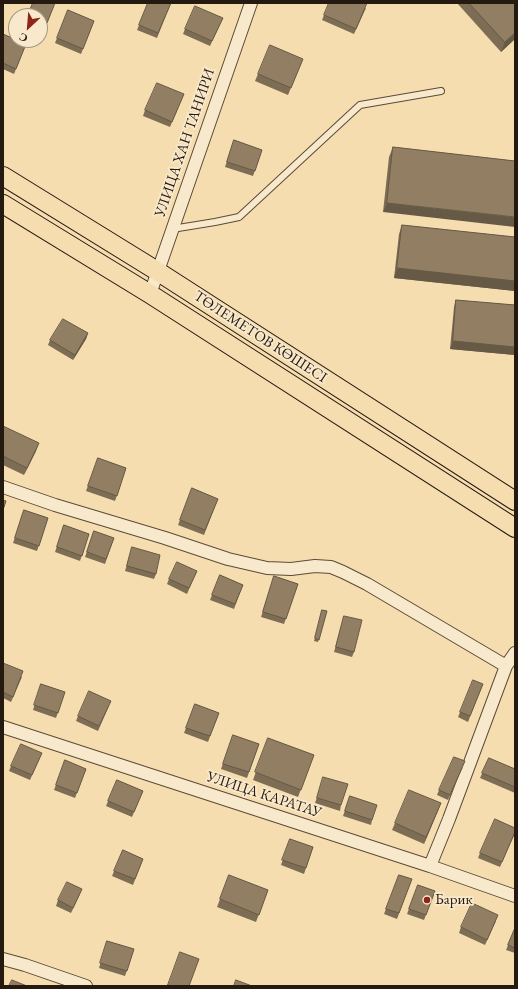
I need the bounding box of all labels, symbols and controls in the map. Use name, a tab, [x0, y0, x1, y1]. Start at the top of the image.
north arrow	[8, 8, 48, 48]
text: С	[17, 30, 30, 46]
street label: УЛИЦА ХАН ТАНИРИ	[151, 66, 219, 220]
street label: ТӨЛЕМЕТОВ КӨШЕСІ	[190, 287, 330, 387]
street label: УЛИЦА КАРАТАУ	[204, 768, 324, 822]
place label: Барик	[435, 891, 473, 909]
marker: Барик	[422, 895, 432, 905]

